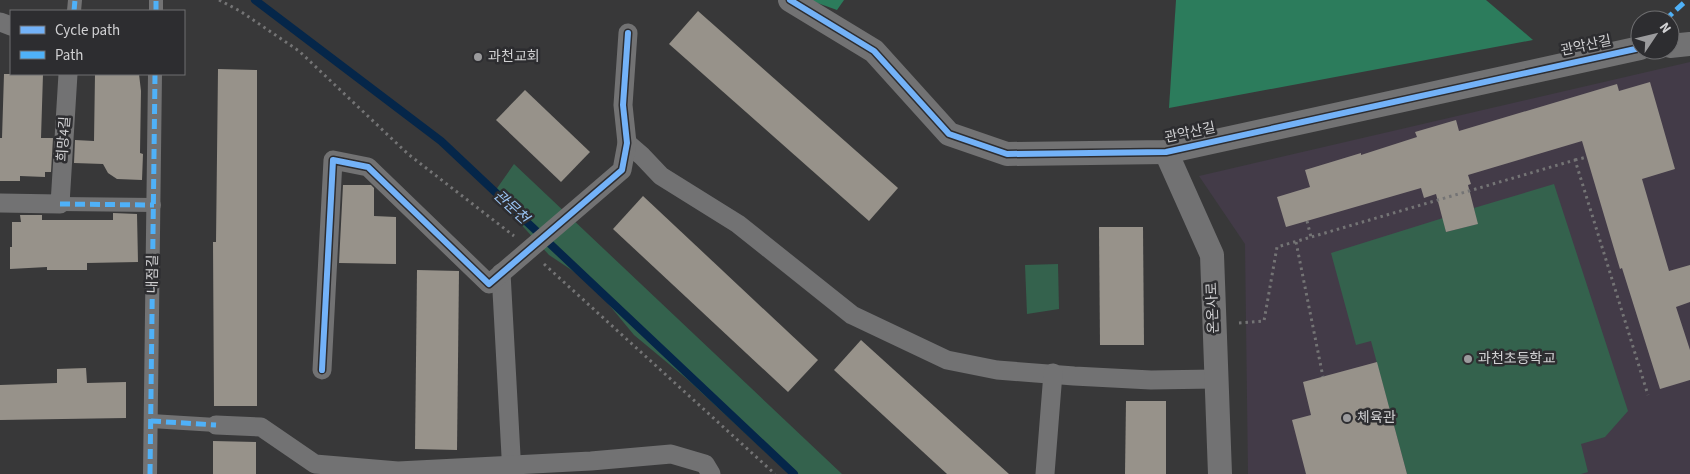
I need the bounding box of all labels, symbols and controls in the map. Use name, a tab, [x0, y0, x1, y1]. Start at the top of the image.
legend	[10, 10, 185, 75]
north arrow	[1630, 10, 1680, 60]
text: N	[1654, 19, 1676, 38]
text: Cycle path	[55, 20, 120, 41]
street label: 관악산길	[1559, 31, 1613, 61]
text: Path	[55, 45, 83, 66]
place label: 과천교회	[488, 47, 540, 67]
marker: 과천교회	[472, 51, 484, 63]
street label: 희망4길	[52, 116, 76, 162]
street label: 관악산길	[1163, 118, 1217, 148]
water label: 관문천	[489, 185, 535, 230]
street label: 내점길	[143, 255, 163, 293]
street label: 온온사로	[1202, 282, 1224, 334]
place label: 과천초등학교	[1478, 349, 1555, 369]
marker: 과천초등학교	[1462, 353, 1474, 365]
place label: 체육관	[1357, 408, 1396, 428]
marker: 체육관	[1341, 412, 1353, 424]

